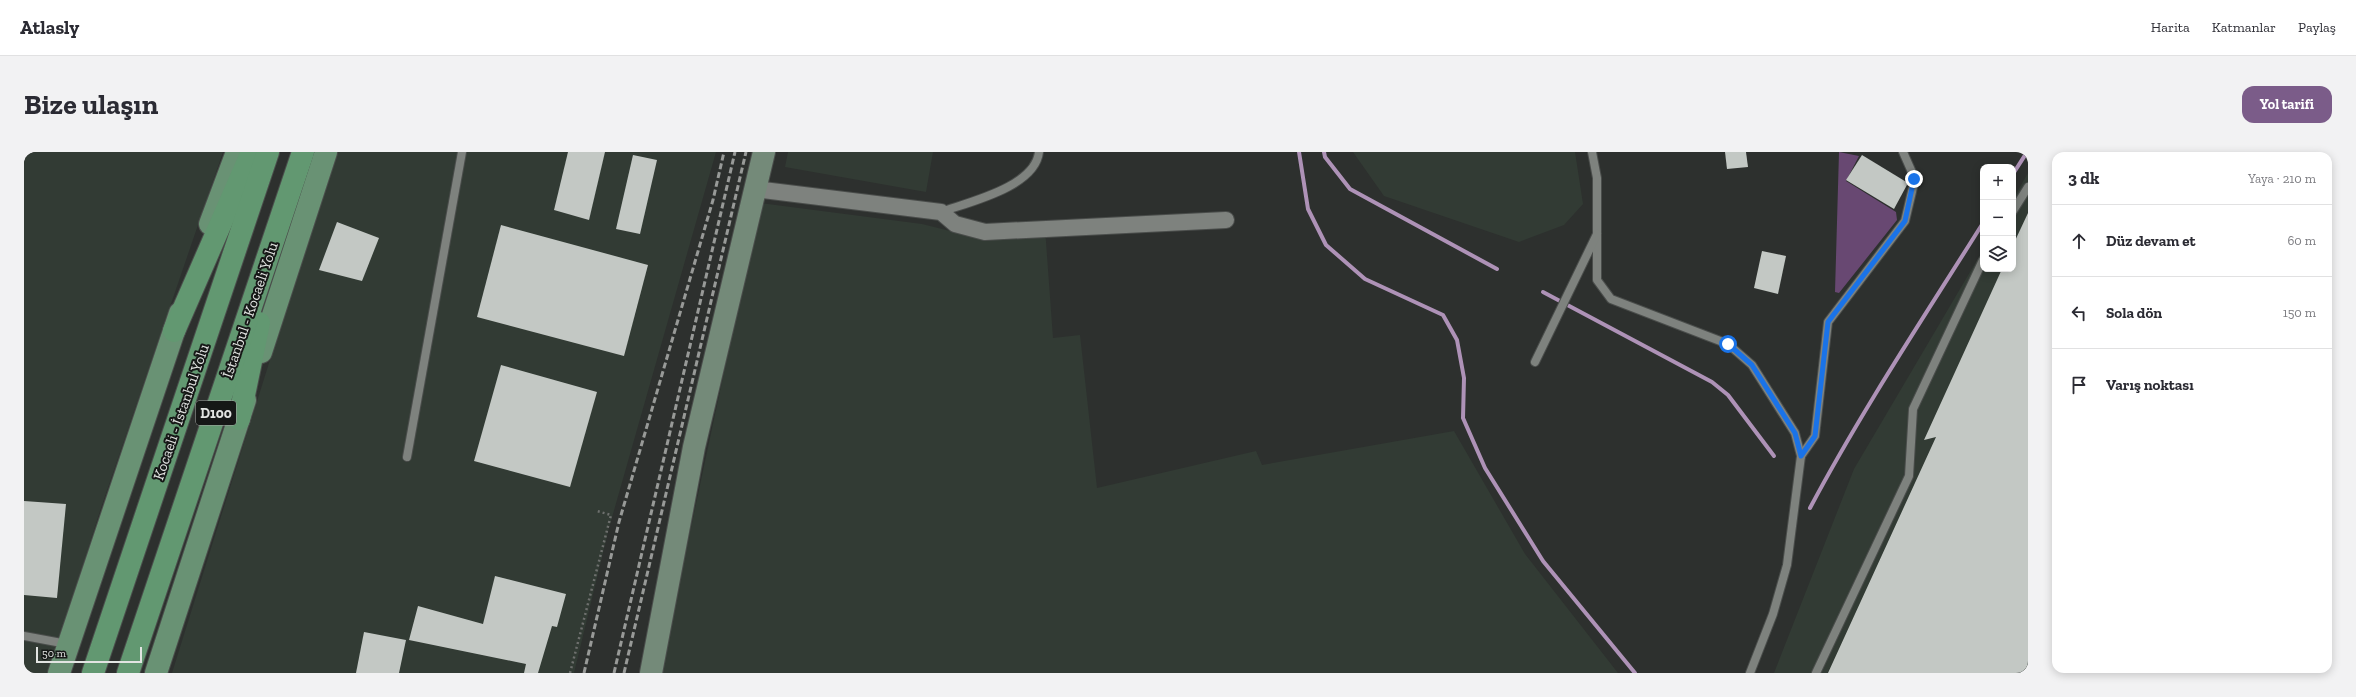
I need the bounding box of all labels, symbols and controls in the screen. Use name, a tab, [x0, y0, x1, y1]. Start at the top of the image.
text: Atlasly	[20, 16, 79, 39]
text: Harita	[2151, 19, 2190, 36]
text: Katmanlar	[2212, 19, 2276, 36]
text: Paylaş	[2298, 19, 2336, 36]
button: Yol tarifi	[2242, 86, 2332, 123]
text: Bize ulaşın	[24, 88, 158, 121]
map controls	[1980, 164, 2016, 272]
button: +	[1980, 164, 2016, 200]
text: 3 dk	[2068, 168, 2099, 188]
route end	[1905, 170, 1923, 188]
text: Yaya · 210 m	[2248, 171, 2316, 186]
button: −	[1980, 200, 2016, 236]
icon: ahead	[2068, 230, 2090, 252]
text: Düz devam et	[2106, 232, 2195, 250]
text: 60 m	[2287, 233, 2316, 248]
button: layers	[1980, 236, 2016, 272]
street label: İstanbul - Kocaeli Yolu	[218, 239, 282, 380]
icon: left	[2068, 302, 2090, 324]
text: Sola dön	[2106, 304, 2162, 322]
text: 150 m	[2283, 305, 2316, 320]
route start	[1719, 335, 1737, 353]
street label: Kocaeli - İstanbul Yolu	[149, 341, 213, 482]
icon: arrive	[2068, 374, 2090, 396]
text: Varış noktası	[2106, 376, 2194, 394]
road number: D100	[196, 401, 236, 425]
scale bar	[36, 645, 142, 664]
text: 50 m	[42, 647, 66, 660]

